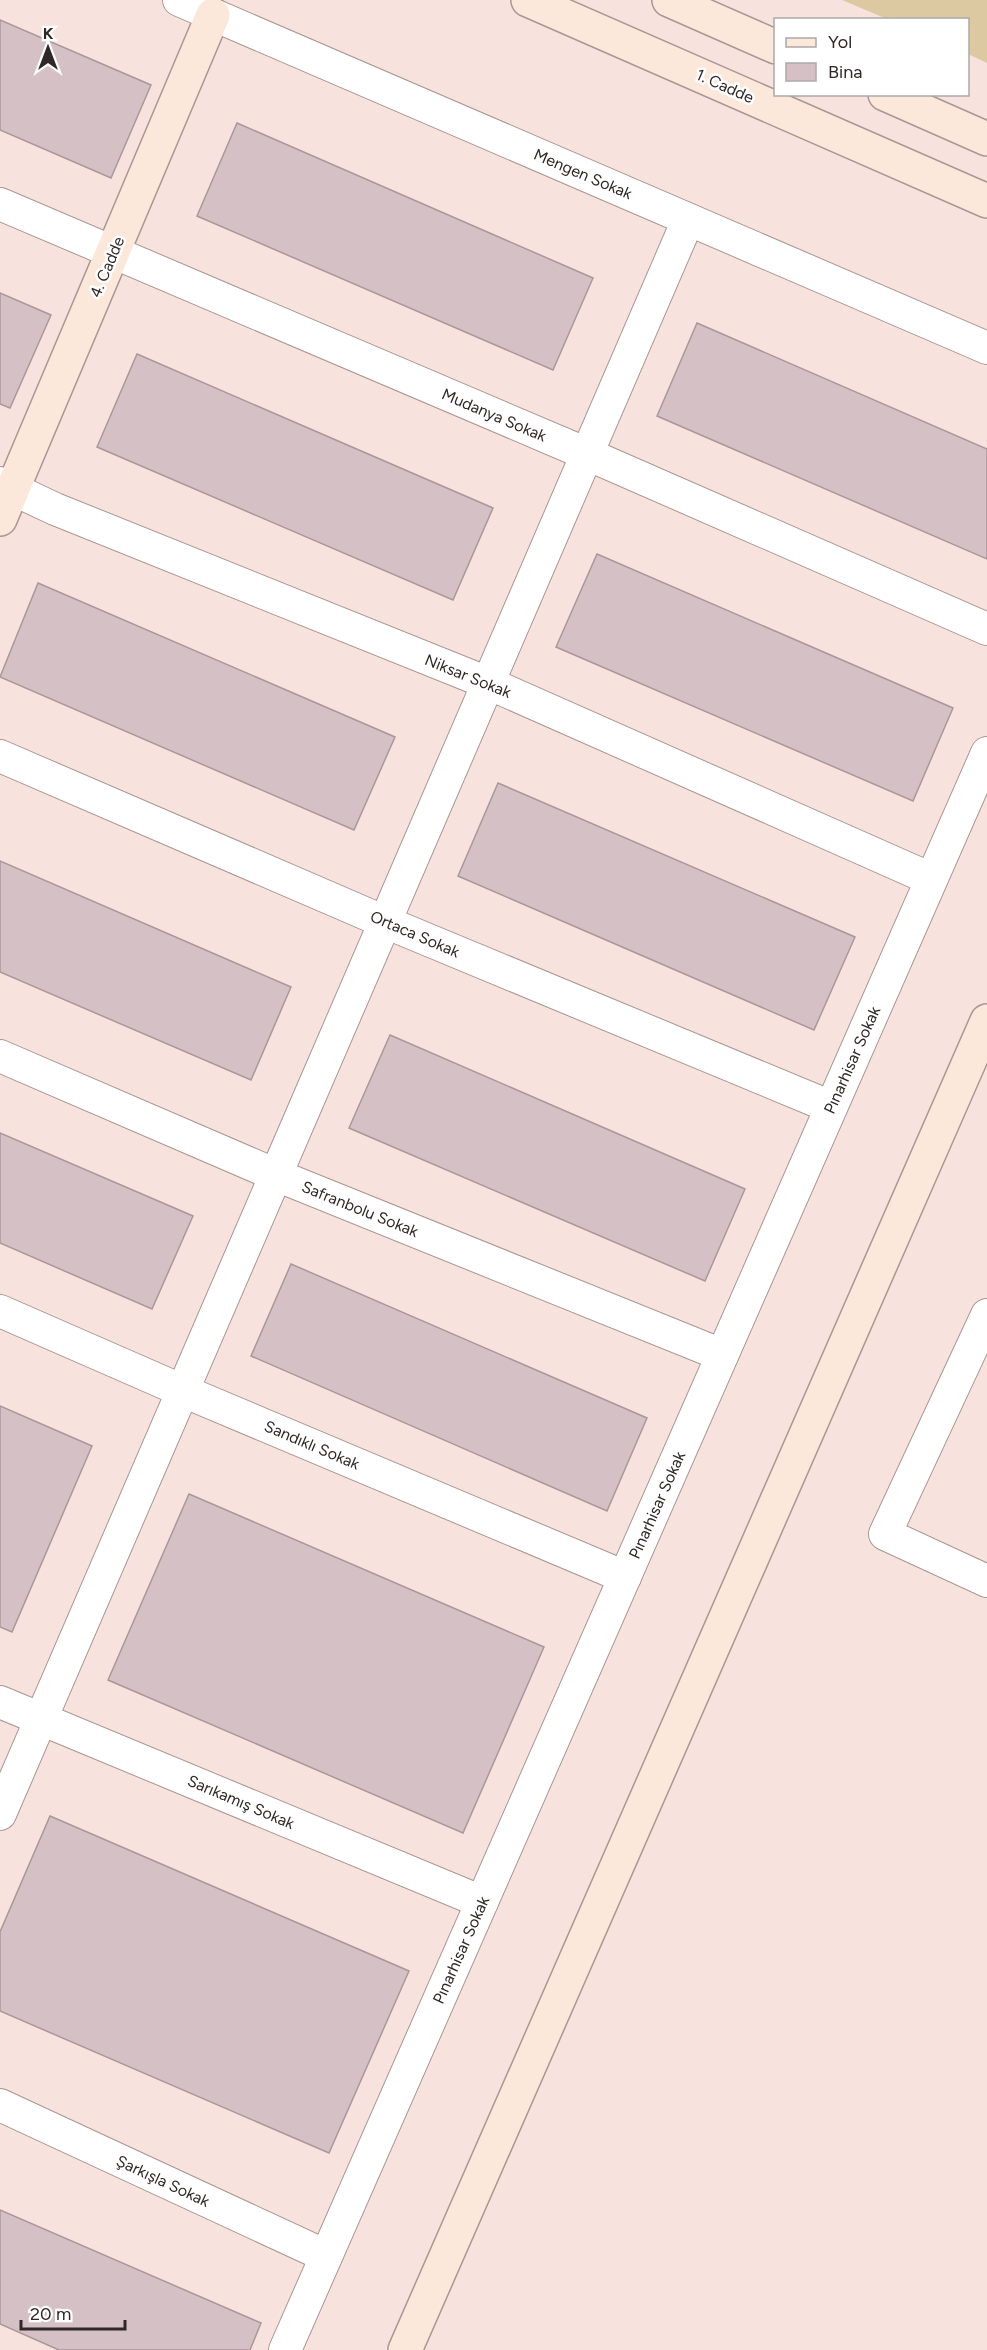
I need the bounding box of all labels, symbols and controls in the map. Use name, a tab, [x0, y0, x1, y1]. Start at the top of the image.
north arrow	[18, 18, 78, 78]
legend	[774, 18, 969, 96]
text: K	[43, 24, 54, 43]
text: Yol	[828, 31, 852, 53]
text: Bina	[828, 61, 862, 83]
street label: 1. Cadde	[693, 65, 757, 107]
street label: Mengen Sokak	[531, 145, 635, 203]
street label: 4. Cadde	[86, 233, 128, 300]
street label: Mudanya Sokak	[439, 384, 549, 446]
street label: Niksar Sokak	[422, 650, 514, 702]
street label: Ortaca Sokak	[367, 907, 463, 961]
street label: Pınarhisar Sokak	[820, 1003, 884, 1117]
street label: Safranbolu Sokak	[299, 1177, 421, 1241]
street label: Sandıklı Sokak	[262, 1416, 363, 1474]
street label: Pınarhisar Sokak	[625, 1448, 689, 1562]
street label: Sarıkamış Sokak	[185, 1771, 298, 1833]
street label: Pınarhisar Sokak	[429, 1893, 493, 2007]
street label: Şarkışla Sokak	[113, 2151, 213, 2211]
scale bar	[21, 2293, 124, 2331]
text: 20 m	[30, 2303, 71, 2325]

